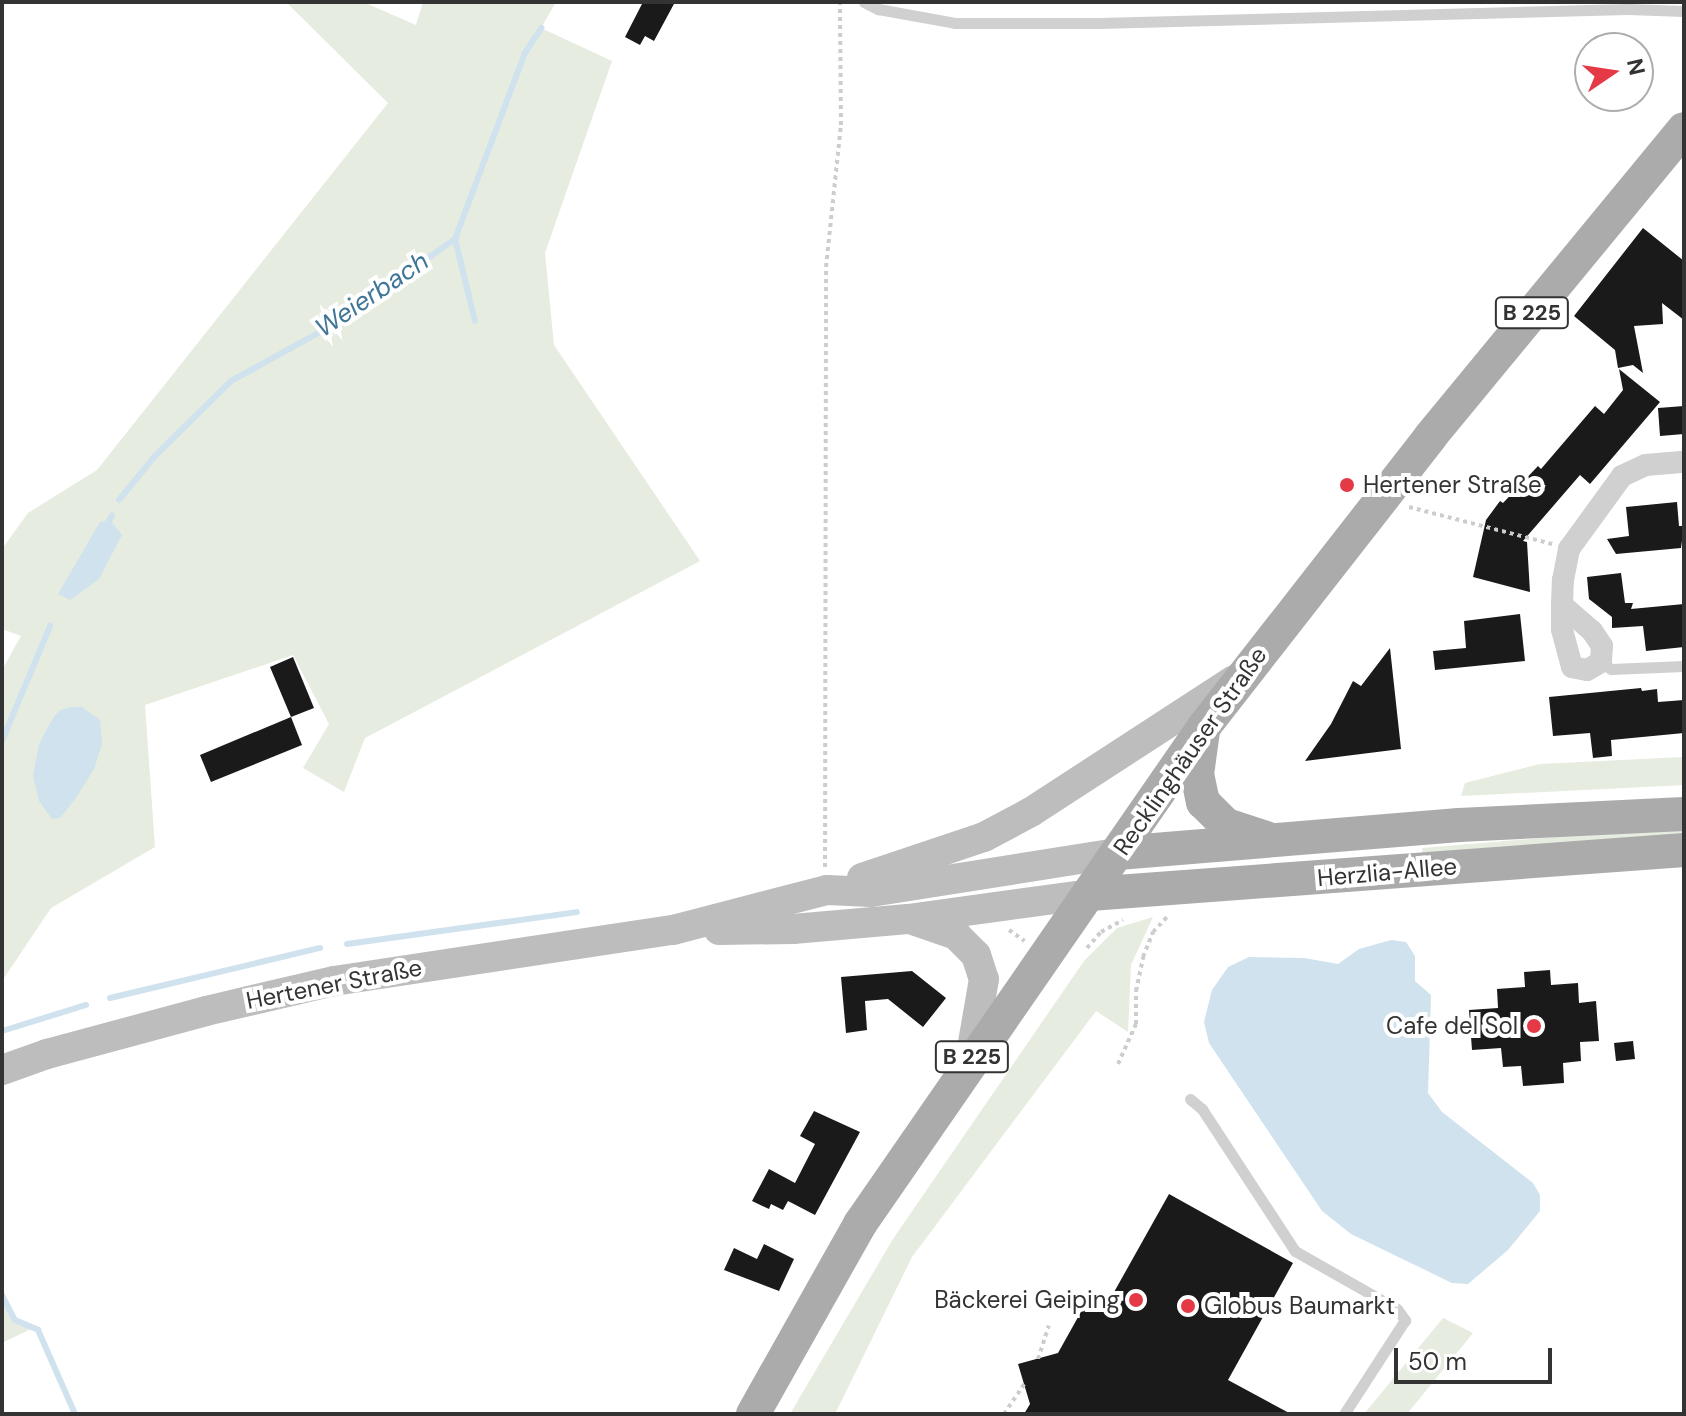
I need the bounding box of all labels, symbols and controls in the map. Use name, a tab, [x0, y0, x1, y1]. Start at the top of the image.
north arrow	[1574, 32, 1654, 112]
text: N	[1620, 56, 1652, 78]
water label: Weierbach	[309, 246, 435, 344]
road number: B 225	[1494, 295, 1570, 331]
place label: Hertener Straße	[1363, 471, 1542, 499]
marker: Hertener Straße	[1338, 476, 1356, 494]
street label: Recklinghäuser Straße	[1107, 641, 1273, 861]
street label: Herzlia-Allee	[1316, 852, 1458, 892]
street label: Hertener Straße	[244, 953, 424, 1015]
place label: Cafe del Sol	[1386, 1012, 1518, 1040]
marker: Cafe del Sol	[1525, 1017, 1543, 1035]
road number: B 225	[934, 1039, 1010, 1075]
place label: Bäckerei Geiping	[934, 1286, 1120, 1314]
marker: Bäckerei Geiping	[1127, 1291, 1145, 1309]
place label: Globus Baumarkt	[1204, 1292, 1395, 1320]
marker: Globus Baumarkt	[1179, 1297, 1197, 1315]
scale bar	[1398, 1332, 1556, 1382]
text: 50 m	[1408, 1346, 1467, 1377]

